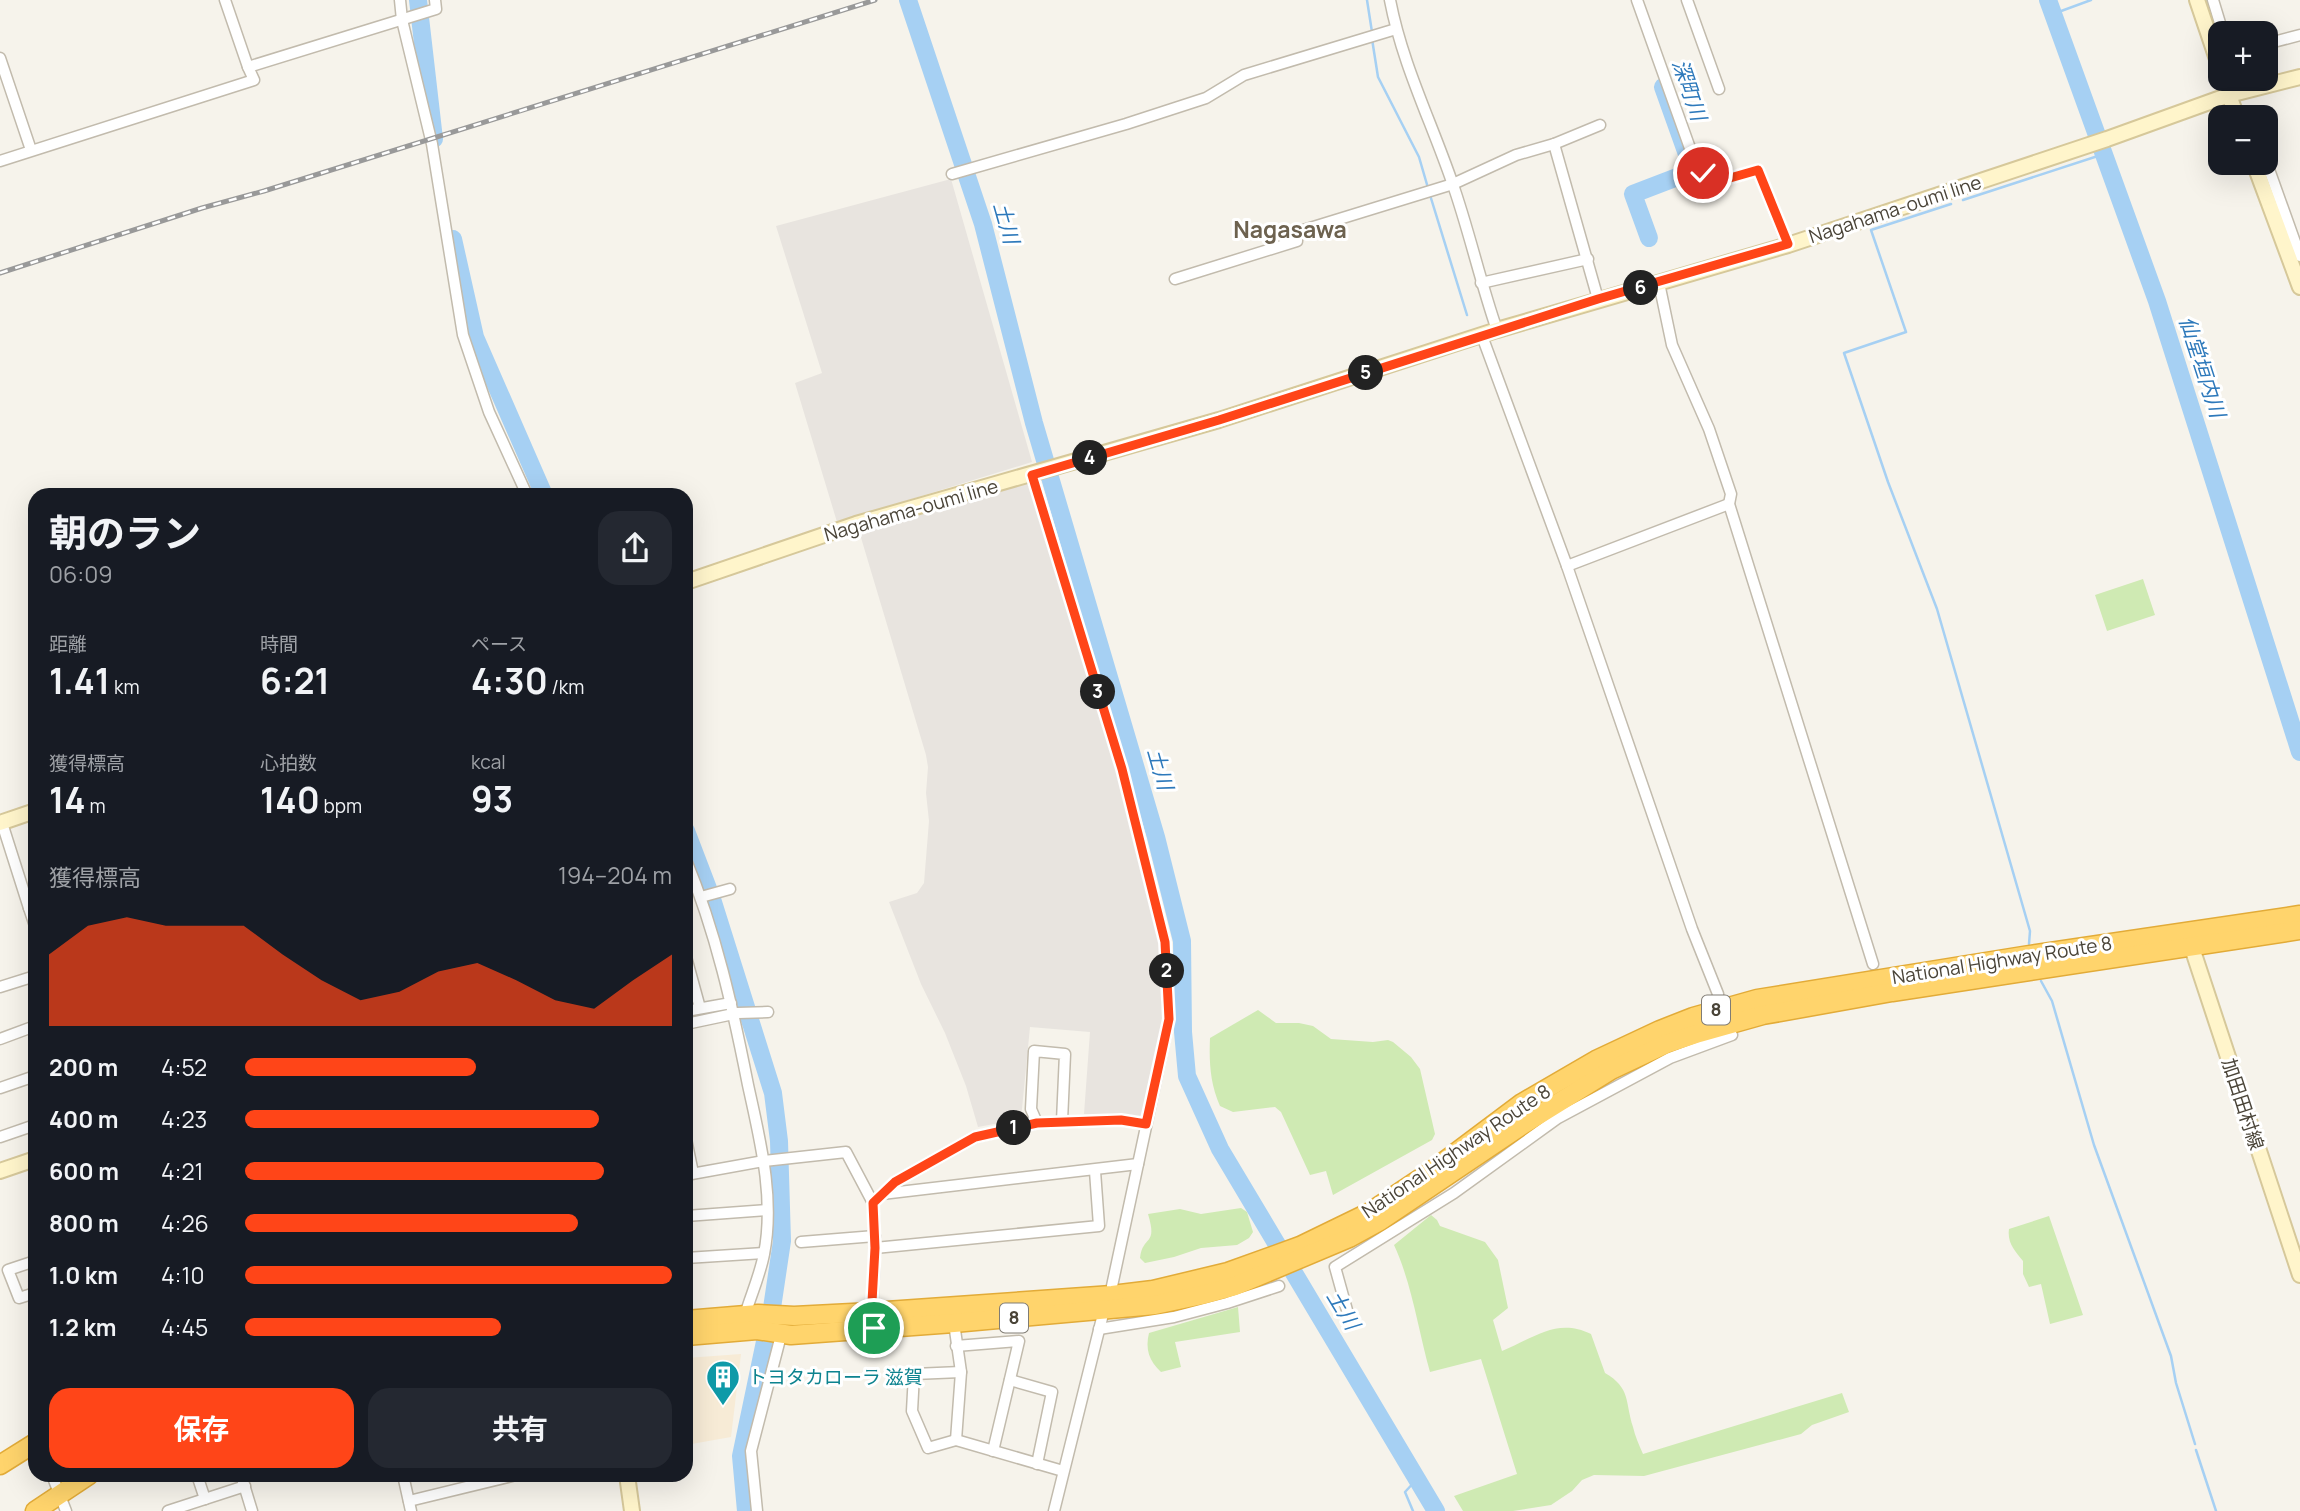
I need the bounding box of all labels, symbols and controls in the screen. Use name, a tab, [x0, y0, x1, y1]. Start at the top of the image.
map controls	[2208, 21, 2278, 175]
button: +	[2208, 21, 2278, 91]
water label: 深町川	[1666, 55, 1714, 126]
button: −	[2208, 105, 2278, 175]
pin	[1673, 143, 1733, 203]
icon: check	[1684, 154, 1722, 192]
street label: Nagahama-oumi line	[1805, 169, 1985, 249]
water label: 土川	[988, 199, 1027, 249]
district label: Nagasawa	[1233, 213, 1347, 245]
pin: 6	[1624, 270, 1658, 306]
text: 6	[1635, 274, 1646, 300]
water label: 仙堂垣内川	[2173, 312, 2233, 423]
pin: 5	[1348, 356, 1384, 390]
text: 5	[1360, 359, 1371, 385]
pin: 4	[1072, 440, 1108, 476]
text: 4	[1084, 444, 1095, 470]
street label: Nagahama-oumi line	[821, 473, 1001, 547]
text: 朝のラン	[49, 506, 201, 558]
button: share	[598, 511, 672, 585]
text: 06:09	[49, 558, 112, 590]
text: 距離	[49, 631, 87, 657]
text: 時間	[260, 631, 298, 657]
text: ペース	[471, 631, 527, 657]
text: 1.41	[49, 657, 110, 705]
text: 6:21	[260, 657, 330, 705]
text: 4:30	[471, 657, 548, 705]
text: km	[110, 674, 140, 700]
text: /km	[548, 674, 584, 700]
pin: 3	[1080, 674, 1116, 710]
text: 3	[1092, 678, 1103, 704]
water label: 土川	[1142, 745, 1181, 795]
text: kcal	[471, 749, 506, 775]
text: 獲得標高	[49, 750, 125, 776]
text: 心拍数	[260, 750, 317, 776]
text: 93	[471, 775, 513, 823]
text: 14	[49, 776, 86, 824]
text: 140	[260, 776, 320, 824]
text: m	[86, 793, 106, 819]
text: bpm	[320, 793, 362, 819]
text: 194–204 m	[558, 859, 672, 891]
text: 獲得標高	[49, 861, 141, 893]
street label: National Highway Route 8	[1890, 930, 2114, 990]
pin: 2	[1150, 954, 1184, 988]
text: 2	[1161, 957, 1172, 983]
road number: 8	[1702, 995, 1730, 1024]
text: 200 m	[49, 1051, 118, 1083]
text: 4:52	[161, 1051, 207, 1083]
street label: 加田田村線	[2216, 1055, 2270, 1153]
street label: National Highway Route 8	[1357, 1078, 1555, 1224]
text: 400 m	[49, 1103, 119, 1135]
text: 4:23	[161, 1103, 207, 1135]
pin: 1	[996, 1110, 1032, 1146]
text: 1	[1009, 1114, 1018, 1140]
text: 600 m	[49, 1155, 119, 1187]
text: 4:21	[161, 1155, 204, 1187]
text: 800 m	[49, 1207, 119, 1239]
text: 4:26	[161, 1207, 209, 1239]
text: 1.0 km	[49, 1259, 118, 1291]
text: 4:10	[161, 1259, 204, 1291]
water label: 土川	[1321, 1284, 1368, 1336]
pin	[844, 1298, 904, 1358]
road number: 8	[1000, 1303, 1028, 1332]
icon: arrive	[855, 1309, 893, 1347]
text: 1.2 km	[49, 1311, 116, 1343]
text: 4:45	[161, 1311, 208, 1343]
building icon: トヨタカローラ 滋賀	[704, 1358, 742, 1407]
place label: トヨタカローラ 滋賀	[748, 1364, 923, 1390]
button: 保存	[49, 1388, 354, 1468]
button: 共有	[368, 1388, 672, 1468]

